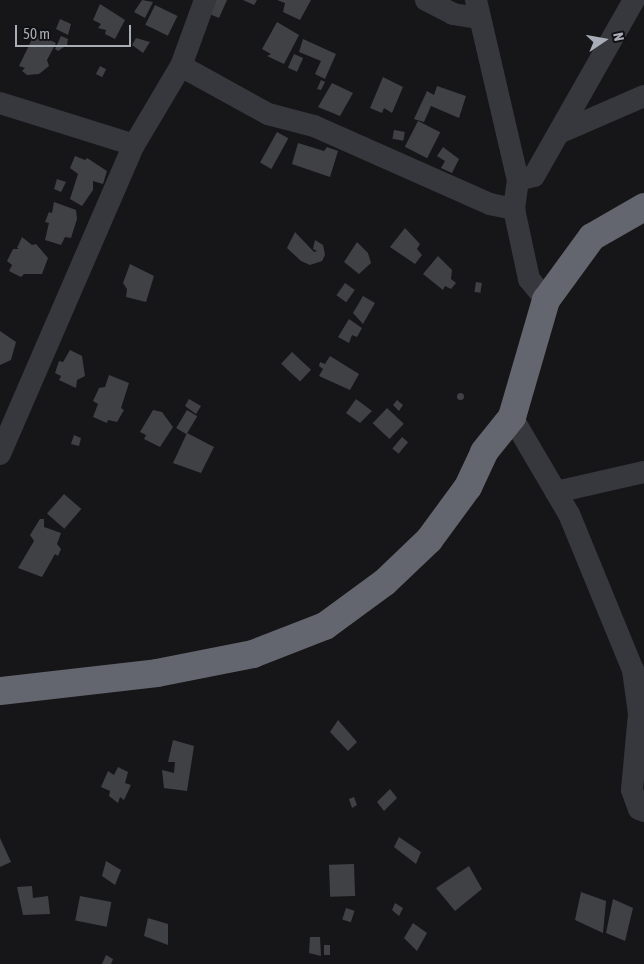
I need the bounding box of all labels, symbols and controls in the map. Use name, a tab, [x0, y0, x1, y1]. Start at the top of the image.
scale bar	[18, 15, 134, 47]
north arrow	[579, 15, 629, 65]
text: 50 m	[23, 25, 50, 42]
text: N	[610, 31, 627, 43]

